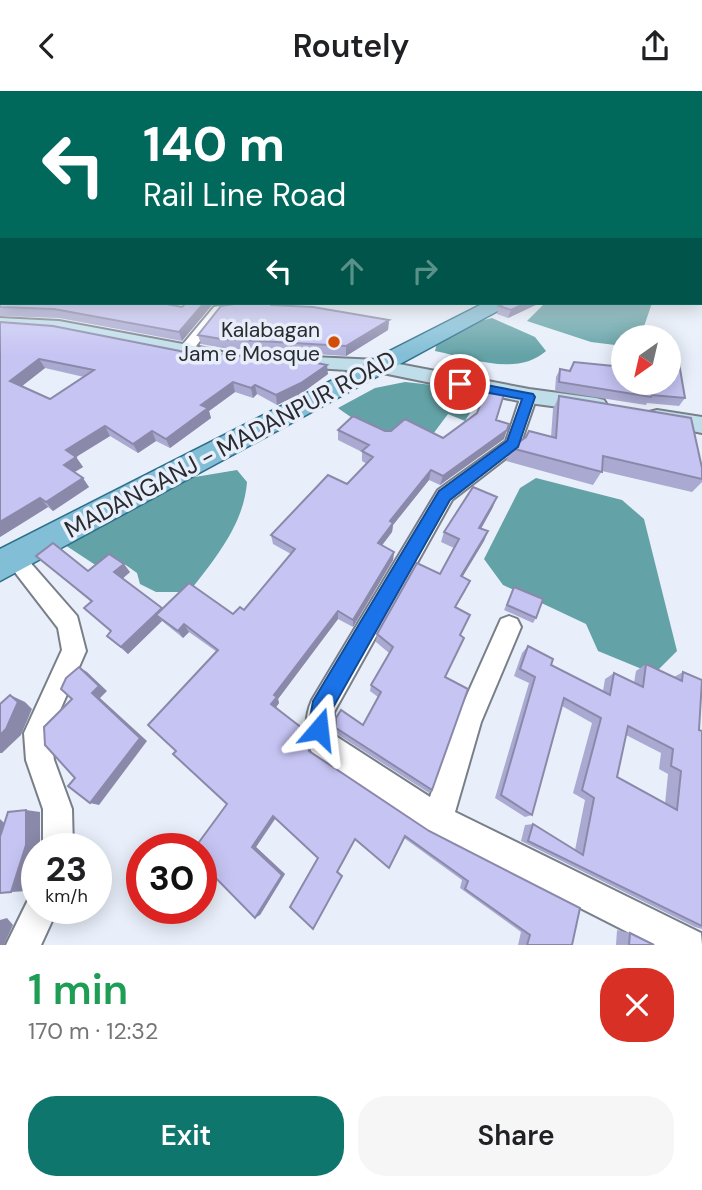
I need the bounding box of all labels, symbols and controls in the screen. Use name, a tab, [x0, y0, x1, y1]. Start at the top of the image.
text: Routely	[293, 25, 409, 67]
icon: back	[28, 27, 66, 65]
icon: share	[636, 27, 674, 65]
text: 140 m	[143, 112, 285, 176]
icon: left	[28, 119, 119, 210]
text: Rail Line Road	[143, 174, 346, 216]
icon: left	[260, 252, 298, 290]
icon: ahead	[333, 252, 371, 290]
icon: right	[406, 252, 444, 290]
place label: Kalabagan Jam e Mosque	[178, 316, 320, 368]
north arrow	[611, 325, 681, 395]
map controls	[611, 325, 681, 395]
marker: Kalabagan Jam e Mosque	[326, 334, 342, 350]
street label: MADANGANJ - MADANPUR ROAD	[59, 343, 401, 545]
pin	[430, 354, 490, 414]
icon: arrive	[441, 365, 479, 403]
position arrow	[282, 692, 356, 766]
speed limit sign: 30	[126, 833, 217, 924]
text: 23	[46, 846, 87, 892]
text: km/h	[45, 884, 88, 908]
text: 1 min	[28, 962, 128, 1017]
button: close	[600, 968, 674, 1042]
text: 170 m · 12:32	[28, 1016, 158, 1046]
button: Exit	[28, 1096, 344, 1176]
button: Share	[358, 1096, 674, 1176]

